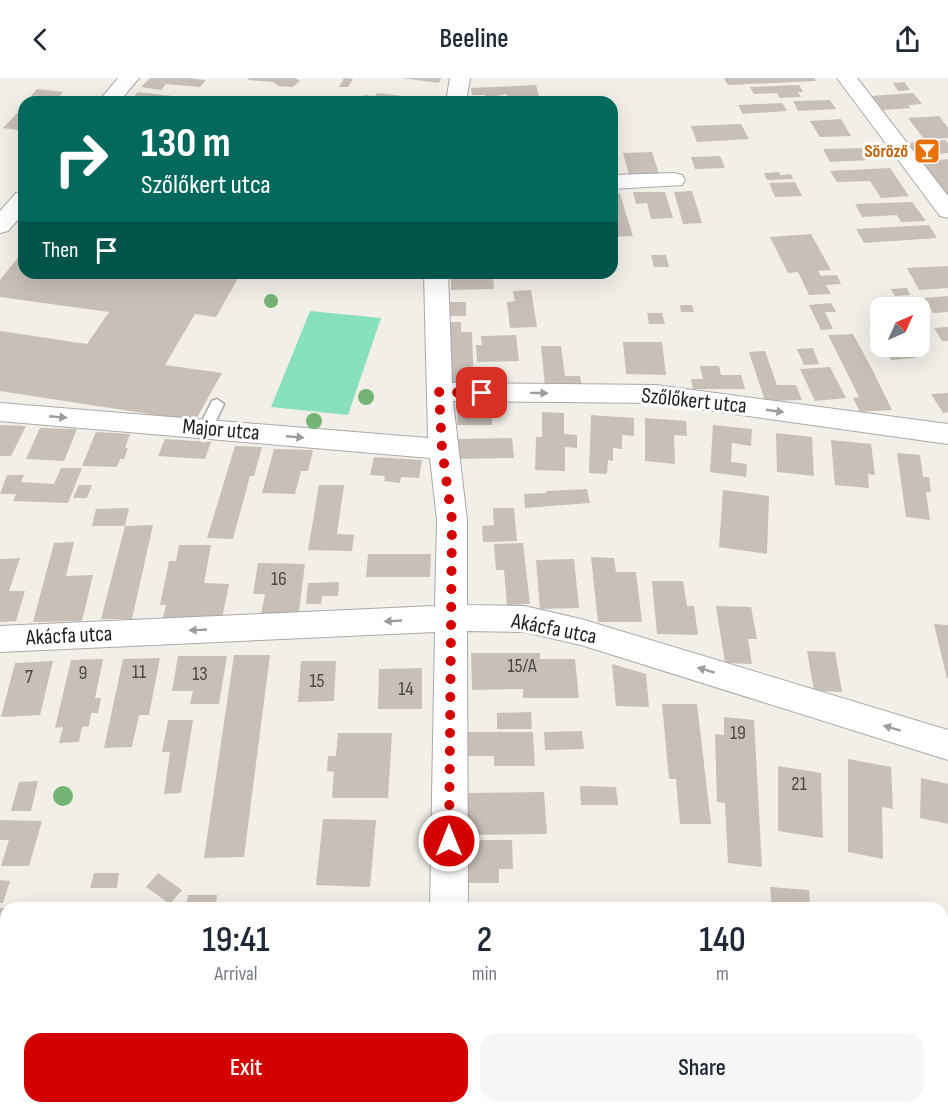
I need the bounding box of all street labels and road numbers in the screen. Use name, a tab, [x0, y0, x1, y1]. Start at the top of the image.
street label: Szőlőkert utca	[640, 382, 748, 420]
street label: Major utca	[181, 413, 261, 447]
street label: Akácfa utca	[508, 607, 599, 650]
street label: Akácfa utca	[24, 620, 113, 652]

